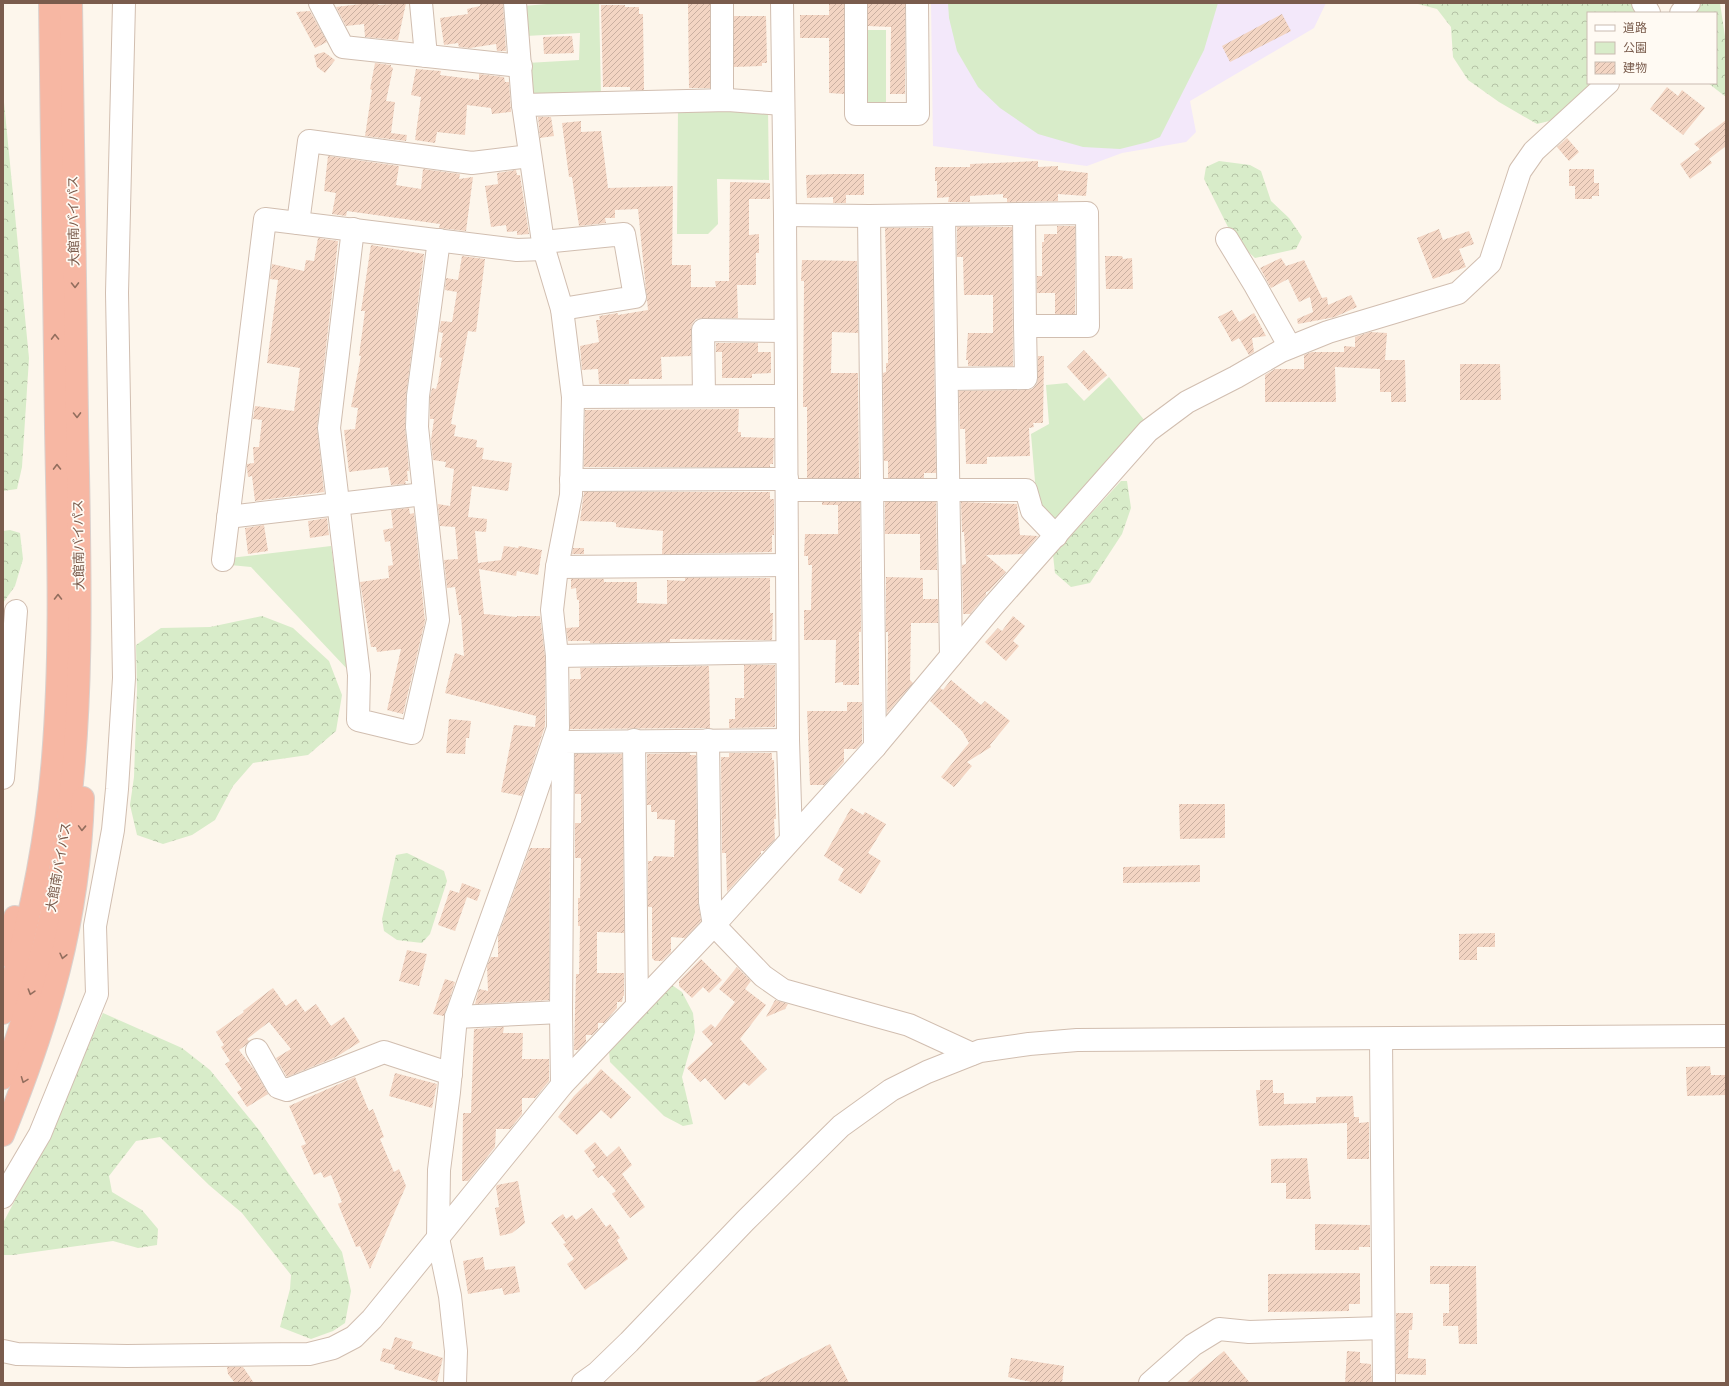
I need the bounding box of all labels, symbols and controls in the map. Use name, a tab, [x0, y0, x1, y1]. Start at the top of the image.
legend	[1587, 12, 1717, 84]
text: 道路	[1623, 21, 1647, 36]
text: 公園	[1623, 41, 1647, 56]
text: 建物	[1623, 61, 1647, 76]
street label: 大館南バイパス	[65, 175, 83, 267]
one-way arrow	[71, 282, 79, 288]
one-way arrow	[51, 334, 59, 340]
one-way arrow	[73, 412, 81, 418]
one-way arrow	[53, 464, 61, 470]
street label: 大館南バイパス	[70, 499, 88, 591]
one-way arrow	[54, 594, 62, 600]
street label: 大館南バイパス	[43, 821, 75, 913]
one-way arrow	[78, 825, 87, 831]
one-way arrow	[60, 953, 68, 959]
one-way arrow	[27, 988, 36, 995]
one-way arrow	[21, 1077, 29, 1084]

